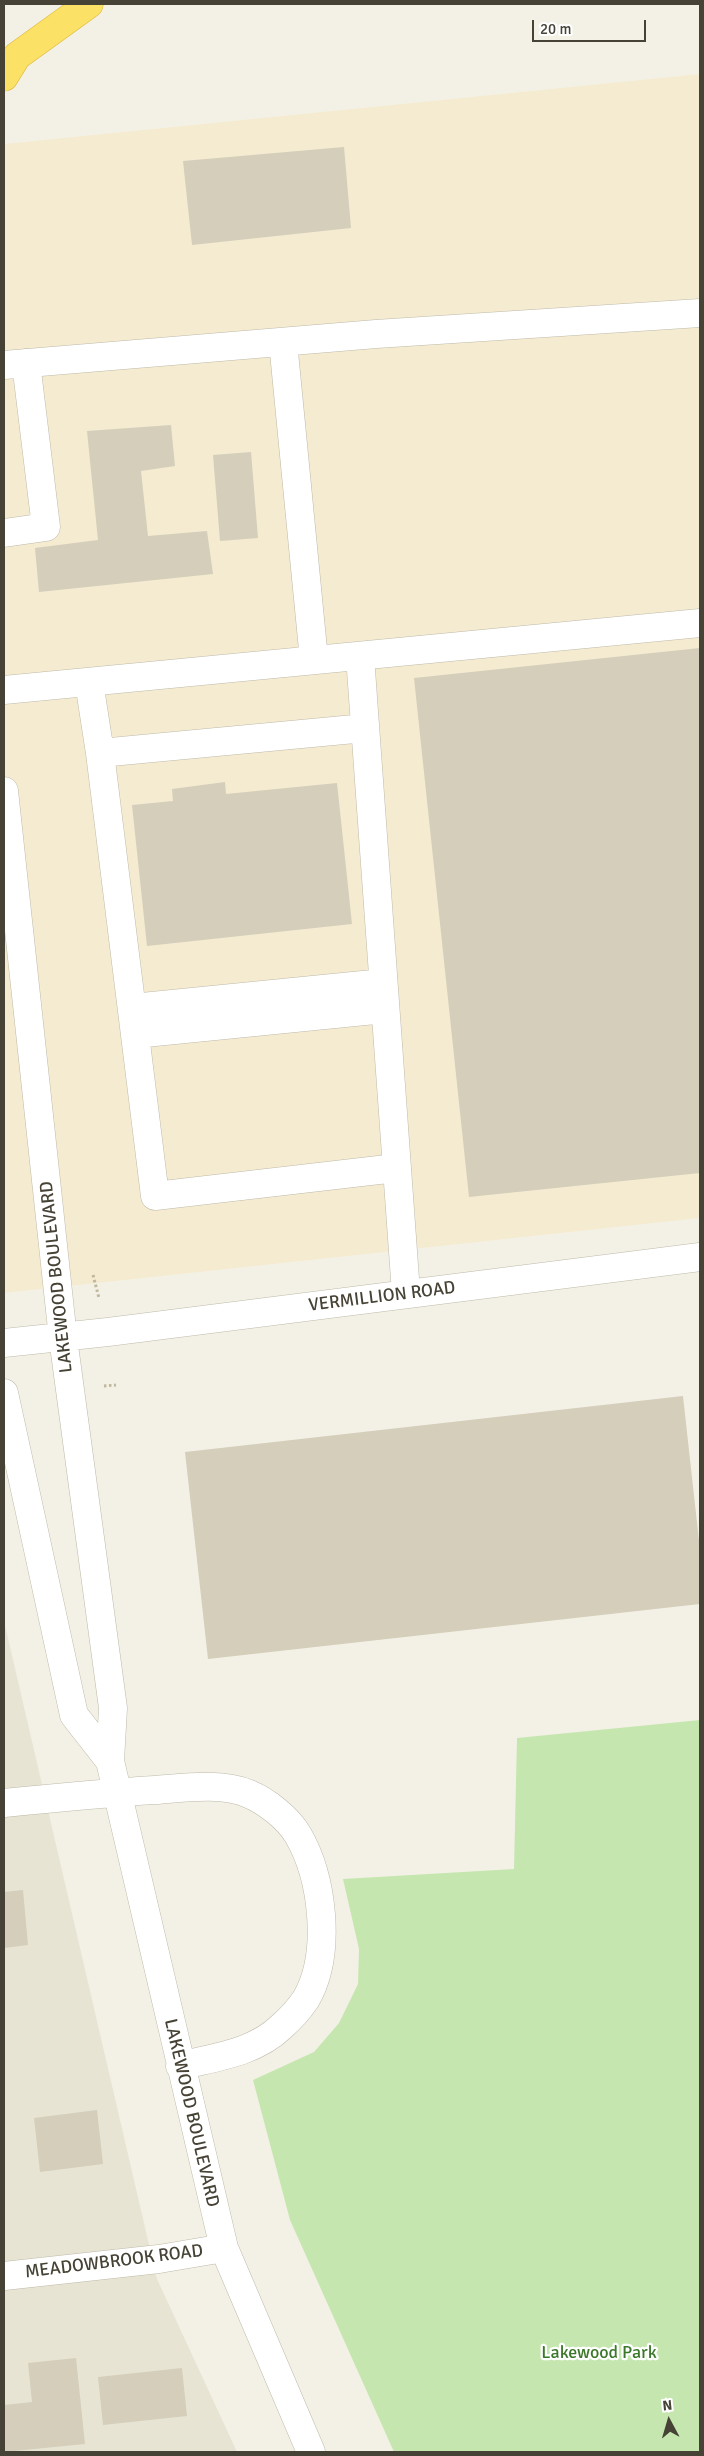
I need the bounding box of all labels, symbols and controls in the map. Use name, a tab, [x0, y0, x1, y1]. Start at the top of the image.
scale bar	[534, 10, 648, 42]
text: 20 m	[540, 20, 571, 38]
street label: LAKEWOOD BOULEVARD	[36, 1180, 78, 1374]
street label: VERMILLION ROAD	[307, 1277, 457, 1317]
street label: LAKEWOOD BOULEVARD	[159, 2017, 223, 2209]
street label: MEADOWBROOK ROAD	[24, 2240, 204, 2284]
park label: Lakewood Park	[541, 2342, 657, 2364]
north arrow	[644, 2396, 694, 2446]
text: N	[662, 2397, 673, 2415]

